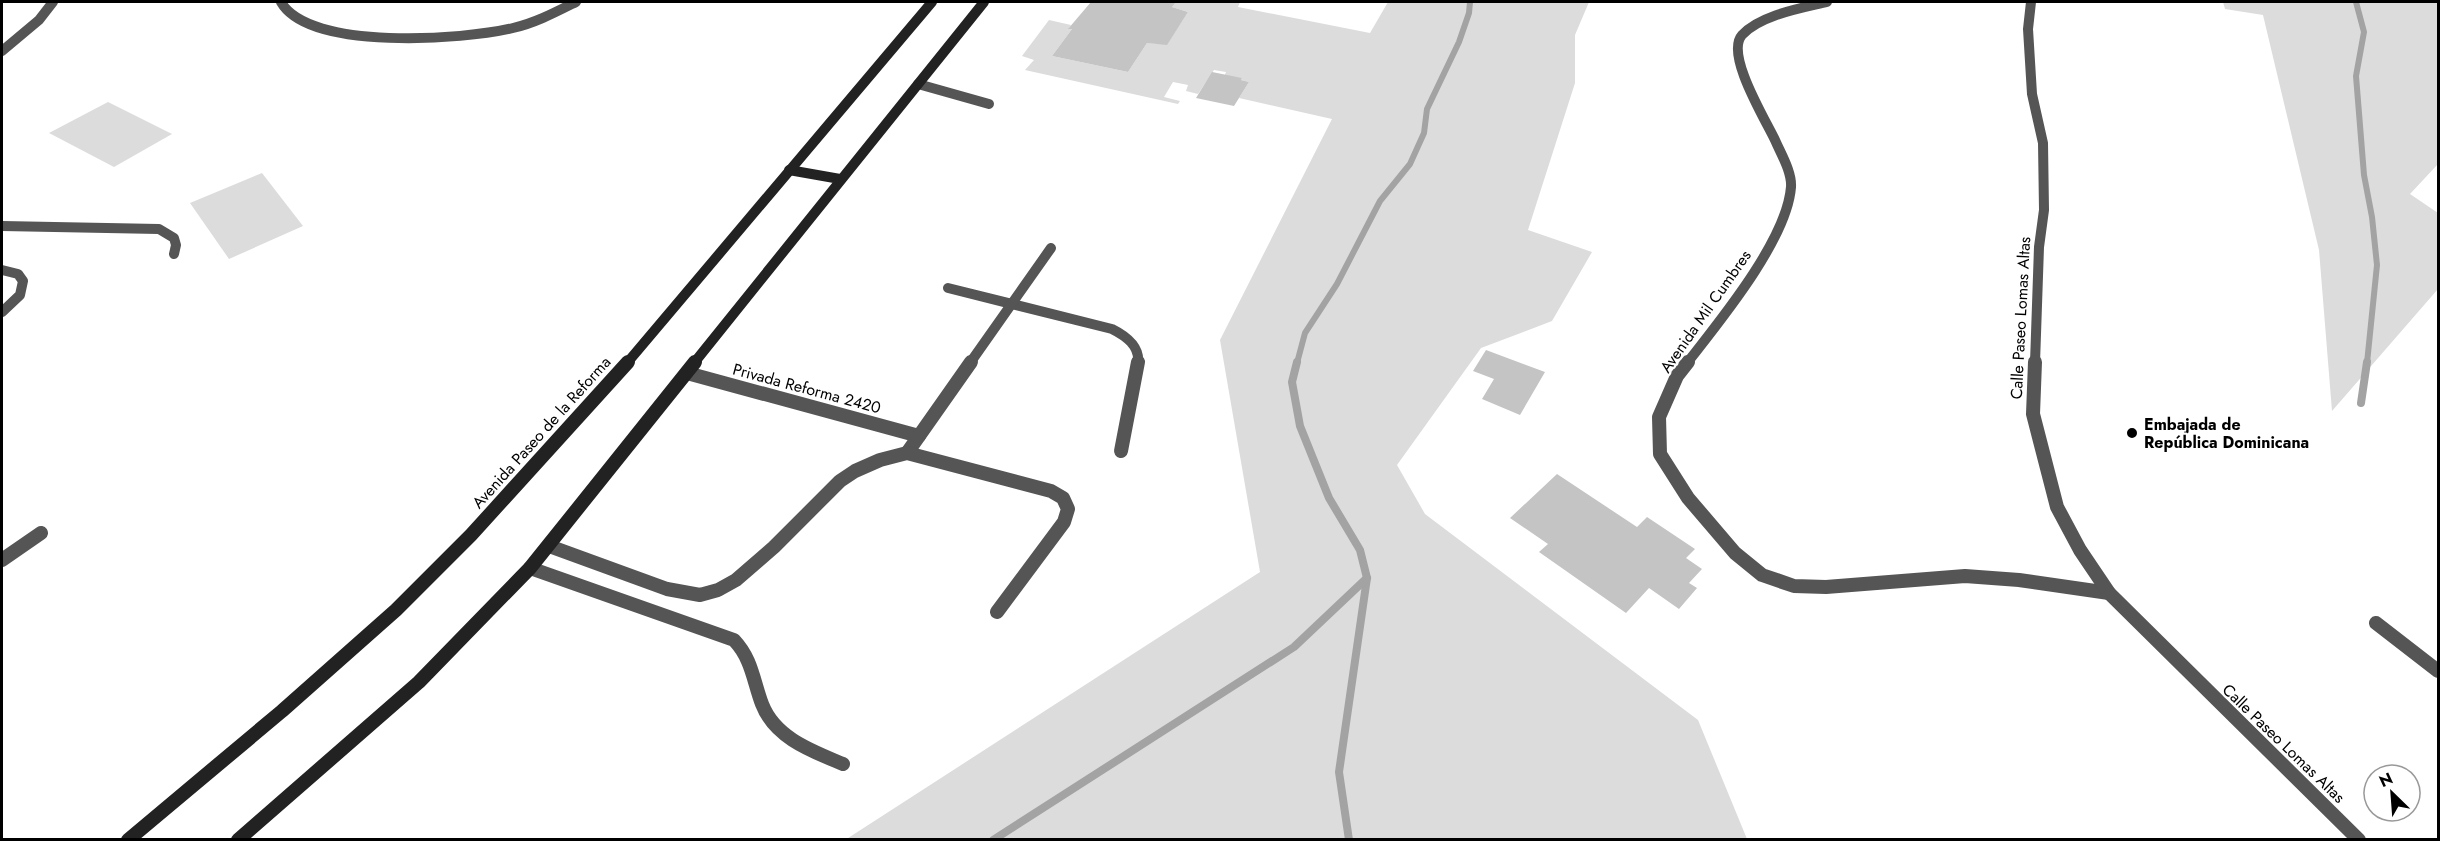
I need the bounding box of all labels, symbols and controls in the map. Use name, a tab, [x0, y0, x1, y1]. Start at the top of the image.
street label: Calle Paseo Lomas Altas	[2005, 236, 2036, 400]
street label: Avenida Mil Cumbres	[1654, 245, 1757, 377]
street label: Avenida Paseo de la Reforma	[467, 351, 616, 513]
street label: Privada Reforma 2420	[730, 358, 884, 419]
place label: Embajada de República Dominicana	[2144, 413, 2309, 454]
marker: Embajada de República Dominicana	[2125, 426, 2139, 440]
street label: Calle Paseo Lomas Altas	[2217, 679, 2350, 808]
north arrow	[2362, 763, 2422, 823]
text: N	[2375, 767, 2396, 793]

